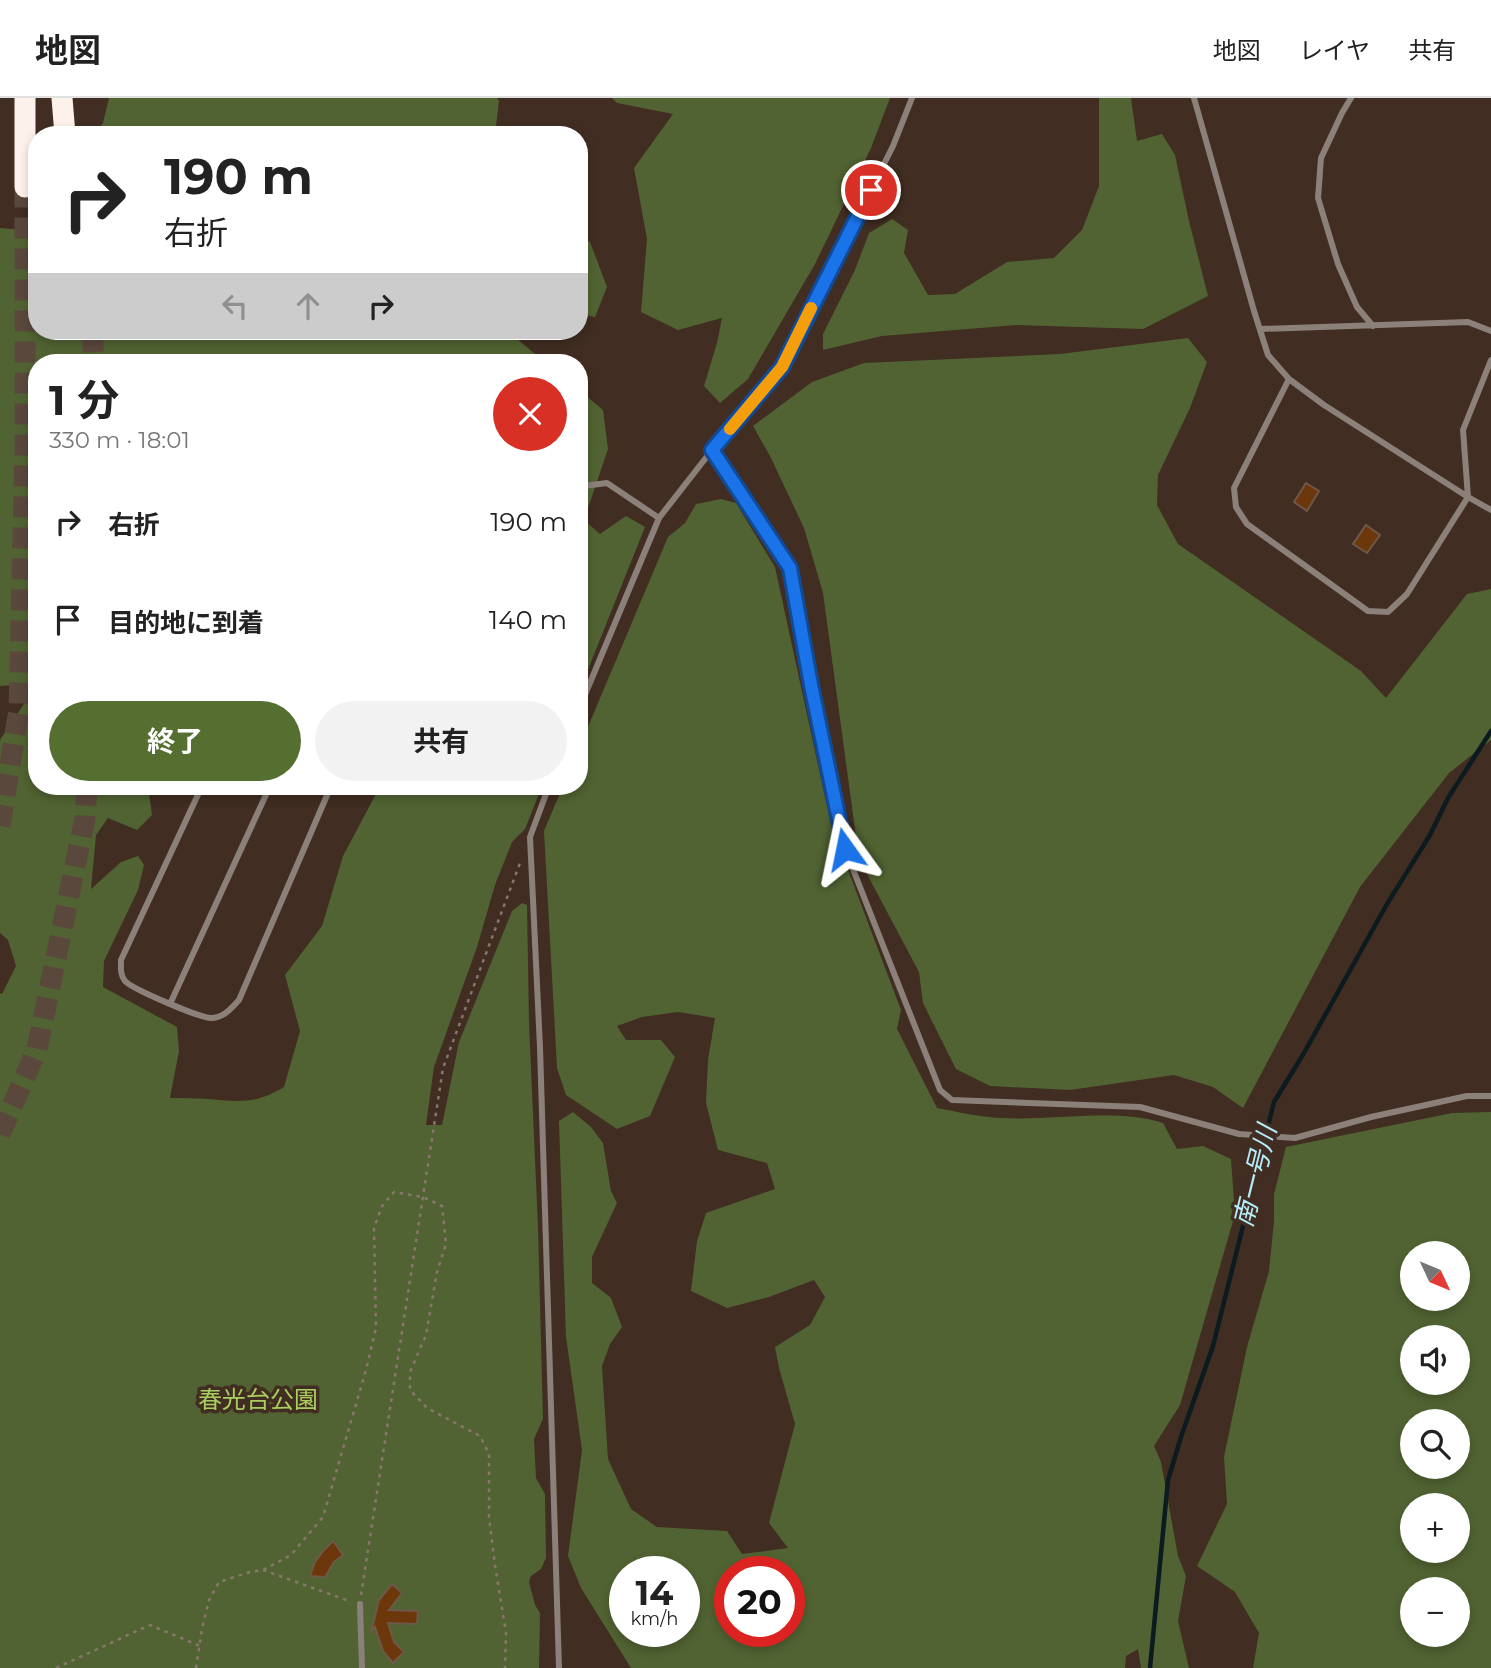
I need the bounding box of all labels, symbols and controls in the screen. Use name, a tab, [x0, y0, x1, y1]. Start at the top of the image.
text: 地図	[35, 30, 101, 70]
text: 地図	[1213, 36, 1261, 65]
text: レイヤ	[1299, 36, 1370, 65]
text: 共有	[1408, 36, 1456, 65]
text: 190 m	[164, 147, 313, 206]
icon: right	[49, 154, 140, 245]
pin	[841, 160, 901, 220]
icon: arrive	[852, 171, 890, 209]
text: 右折	[164, 213, 228, 252]
icon: left	[216, 287, 254, 325]
icon: ahead	[289, 287, 327, 325]
icon: right	[362, 287, 400, 325]
text: 1 分	[49, 374, 119, 426]
button: close	[493, 377, 567, 451]
text: 330 m · 18:01	[49, 426, 190, 454]
icon: right	[49, 503, 87, 541]
text: 190 m	[490, 506, 567, 538]
text: 右折	[108, 509, 160, 541]
icon: arrive	[49, 601, 87, 639]
text: 140 m	[489, 604, 567, 636]
text: 目的地に到着	[108, 607, 264, 639]
button: 終了	[49, 701, 301, 781]
button: 共有	[315, 701, 567, 781]
position arrow	[808, 812, 882, 886]
water label: 南一号川	[1227, 1119, 1284, 1230]
north arrow	[1400, 1241, 1470, 1311]
map controls	[1400, 1241, 1470, 1647]
button: sound	[1400, 1325, 1470, 1395]
park label: 春光台公園	[198, 1385, 318, 1414]
button: search	[1400, 1409, 1470, 1479]
button: +	[1400, 1493, 1470, 1563]
speed limit sign: 20	[714, 1556, 805, 1647]
text: 14	[636, 1571, 673, 1614]
button: −	[1400, 1577, 1470, 1647]
text: km/h	[630, 1608, 679, 1630]

